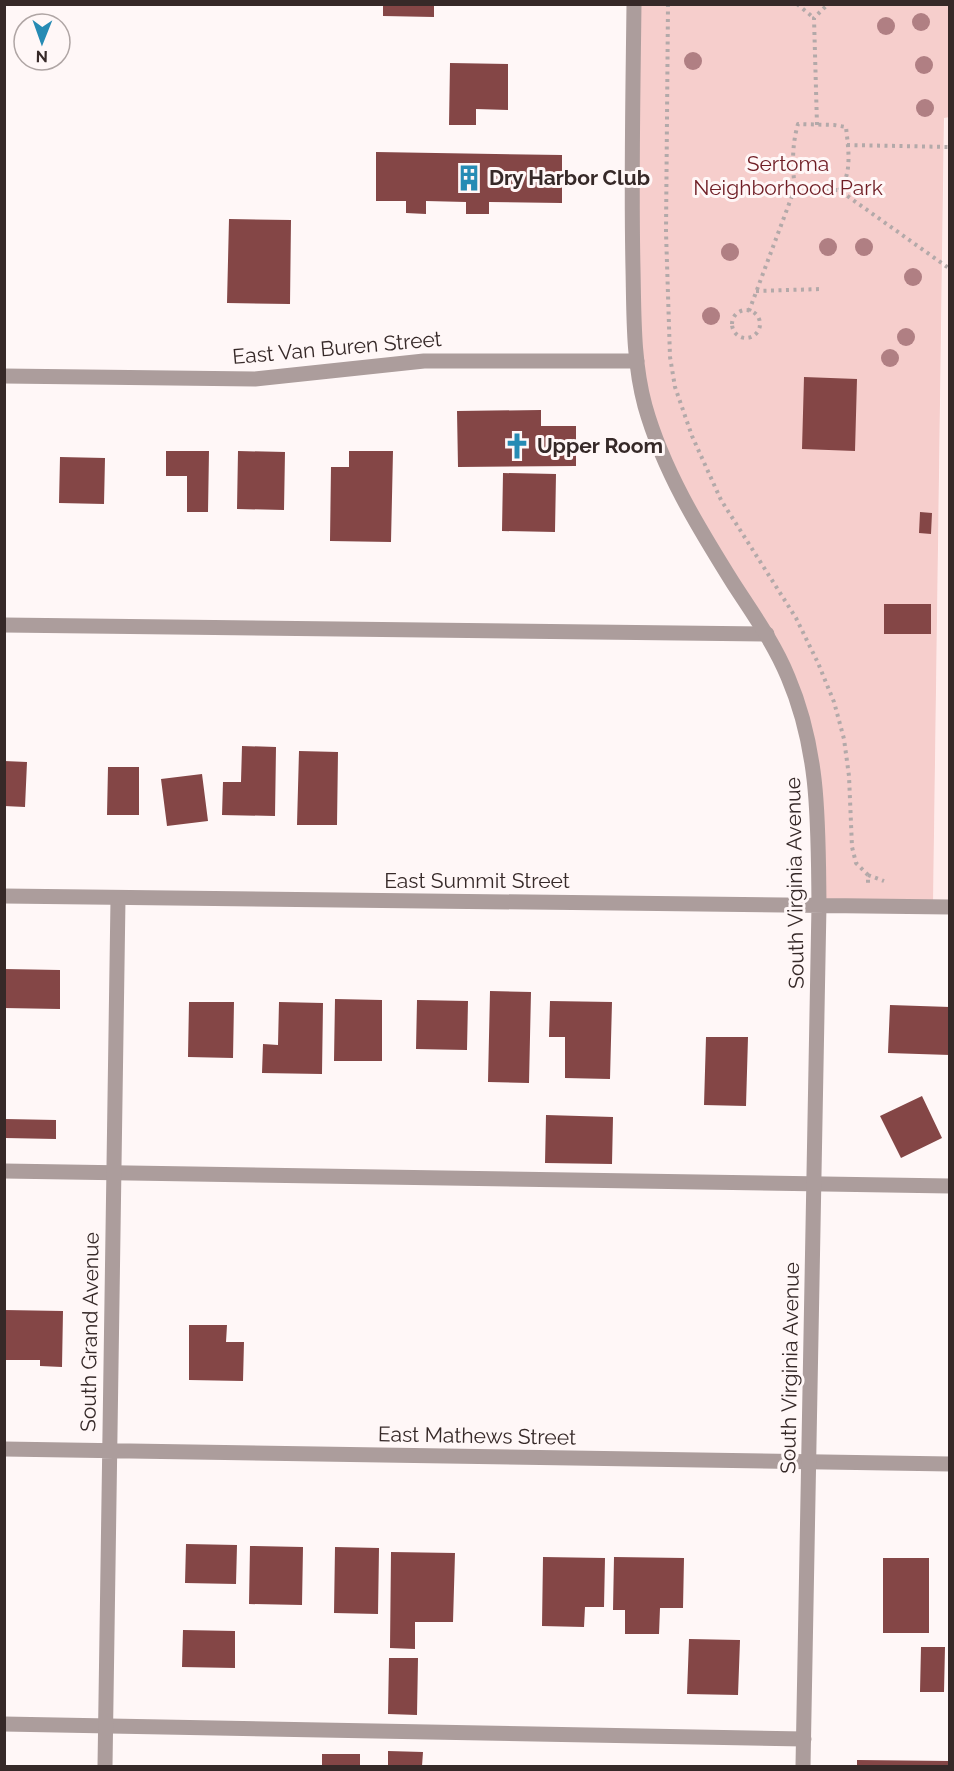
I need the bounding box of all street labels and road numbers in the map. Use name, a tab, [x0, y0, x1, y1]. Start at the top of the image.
street label: East Van Buren Street	[231, 326, 443, 369]
street label: South Virginia Avenue	[780, 777, 809, 989]
street label: East Summit Street	[384, 868, 570, 893]
street label: South Grand Avenue	[75, 1232, 104, 1432]
street label: South Virginia Avenue	[775, 1262, 804, 1474]
street label: East Mathews Street	[378, 1421, 576, 1450]

